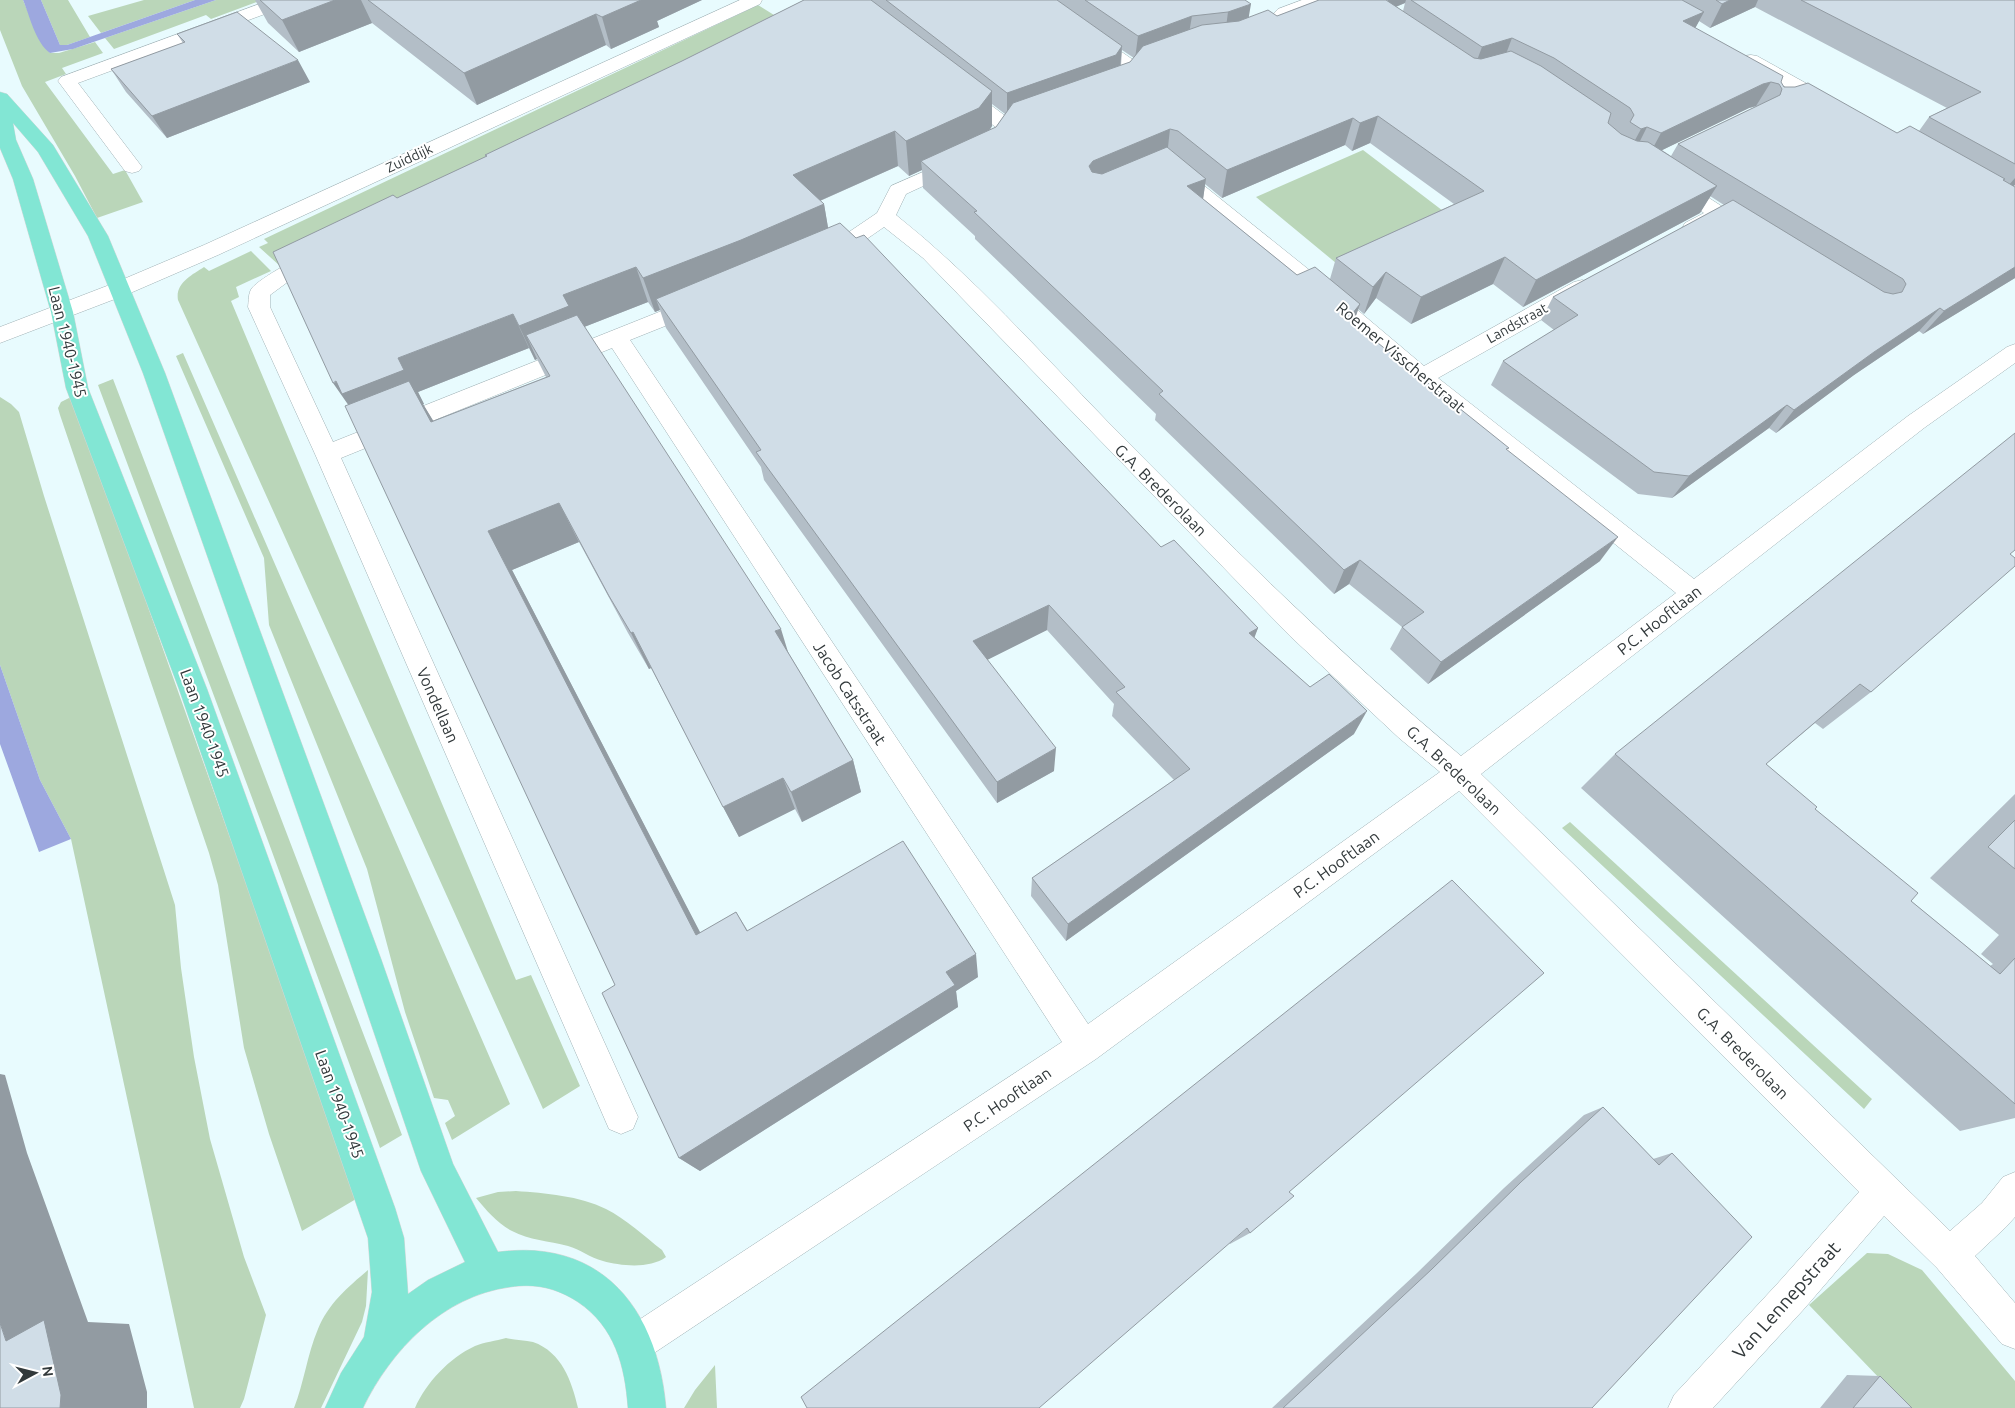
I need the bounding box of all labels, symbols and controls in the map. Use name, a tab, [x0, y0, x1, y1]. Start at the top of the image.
street label: Zuiddijk	[383, 140, 435, 176]
street label: Laan 1940-1945	[45, 284, 91, 400]
street label: Roemer Visscherstraat	[1333, 298, 1470, 417]
street label: Landstraat	[1484, 299, 1551, 346]
street label: G.A. Brederolaan	[1111, 440, 1211, 540]
street label: P.C. Hooftlaan	[1613, 582, 1705, 658]
street label: Jacob Catsstraat	[810, 638, 890, 748]
street label: Vondellaan	[413, 665, 463, 745]
street label: Laan 1940-1945	[177, 666, 233, 780]
street label: G.A. Brederolaan	[1403, 722, 1505, 818]
street label: P.C. Hooftlaan	[1290, 827, 1382, 901]
street label: G.A. Brederolaan	[1693, 1003, 1793, 1103]
street label: Laan 1940-1945	[312, 1047, 368, 1161]
street label: P.C. Hooftlaan	[960, 1063, 1054, 1135]
street label: Van Lennepstraat	[1728, 1236, 1845, 1363]
north arrow	[10, 1348, 60, 1398]
text: N	[39, 1365, 56, 1378]

